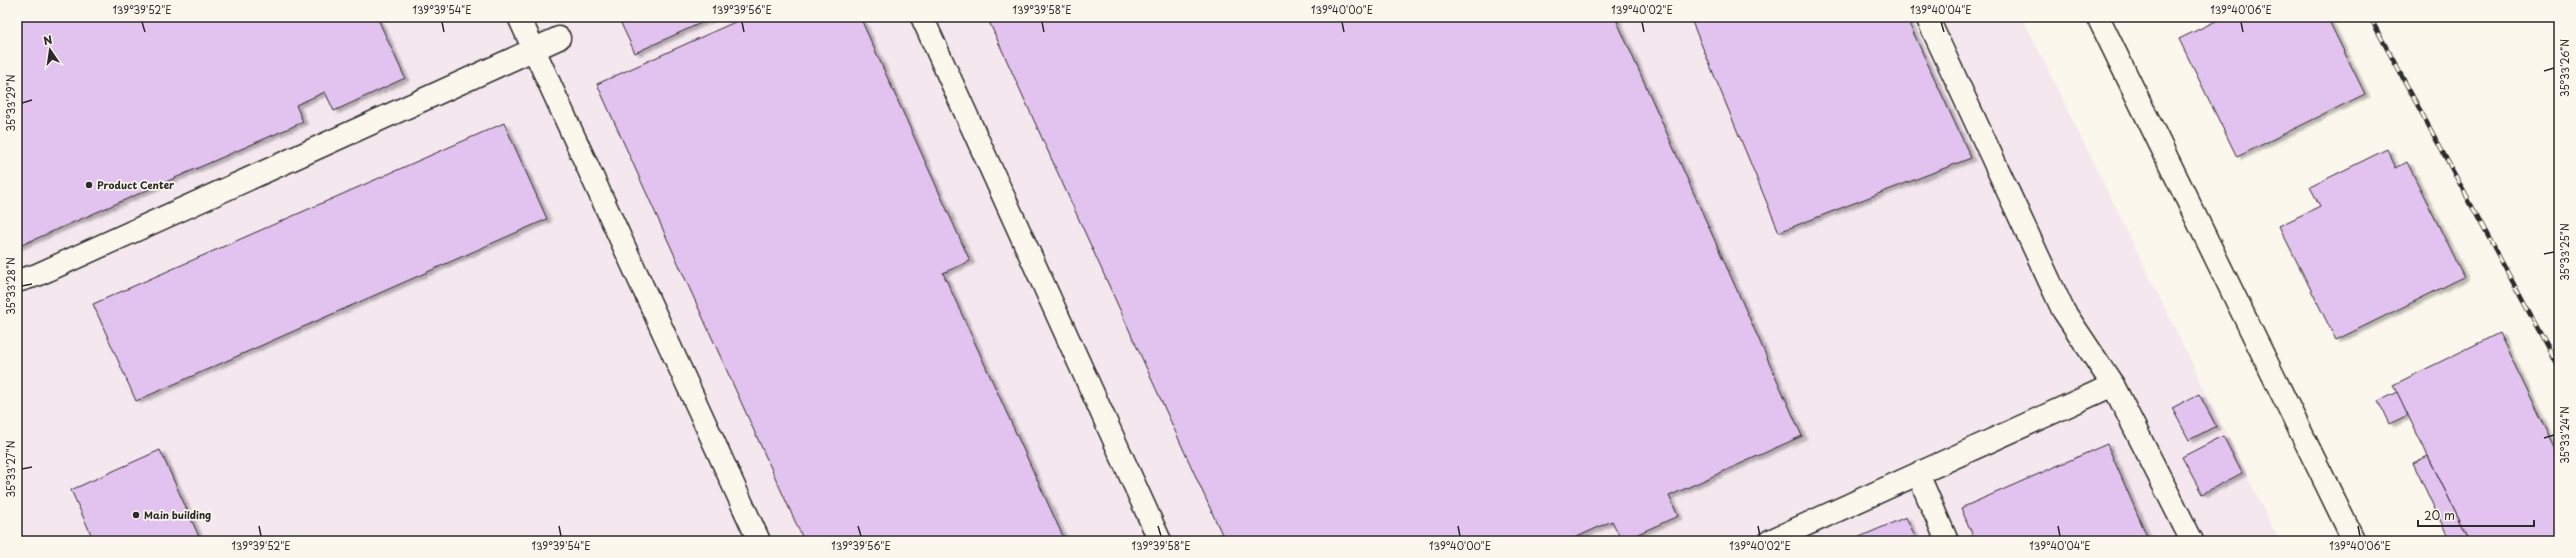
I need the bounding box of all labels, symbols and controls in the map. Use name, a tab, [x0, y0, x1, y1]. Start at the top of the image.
text: 139°39'52"E	[112, 2, 172, 17]
text: 139°39'54"E	[412, 2, 472, 17]
text: 139°39'56"E	[712, 2, 772, 17]
text: 139°39'58"E	[1013, 2, 1071, 17]
text: 139°40'00"E	[1311, 2, 1373, 17]
text: 139°40'02"E	[1611, 2, 1673, 17]
text: 139°40'04"E	[1910, 2, 1972, 17]
text: 139°40'06"E	[2210, 2, 2272, 17]
north arrow	[30, 30, 70, 70]
text: N	[41, 30, 54, 49]
text: 35°33'26"N	[2557, 39, 2572, 97]
text: 35°33'29"N	[3, 74, 18, 132]
place label: Product Center	[97, 177, 175, 192]
marker: Product Center	[84, 180, 94, 190]
text: 35°33'25"N	[2557, 223, 2572, 281]
text: 35°33'28"N	[3, 257, 18, 315]
text: 35°33'24"N	[2557, 406, 2572, 464]
text: 35°33'27"N	[3, 440, 18, 498]
scale bar	[2418, 502, 2534, 528]
text: 20 m	[2424, 506, 2455, 524]
place label: Main building	[144, 507, 211, 522]
marker: Main building	[131, 510, 141, 520]
text: 139°39'52"E	[231, 538, 291, 553]
text: 139°39'54"E	[531, 538, 591, 553]
text: 139°39'56"E	[831, 538, 891, 553]
text: 139°39'58"E	[1132, 538, 1190, 553]
text: 139°40'00"E	[1429, 538, 1491, 553]
text: 139°40'02"E	[1729, 538, 1791, 553]
text: 139°40'04"E	[2029, 538, 2091, 553]
text: 139°40'06"E	[2329, 538, 2391, 553]

